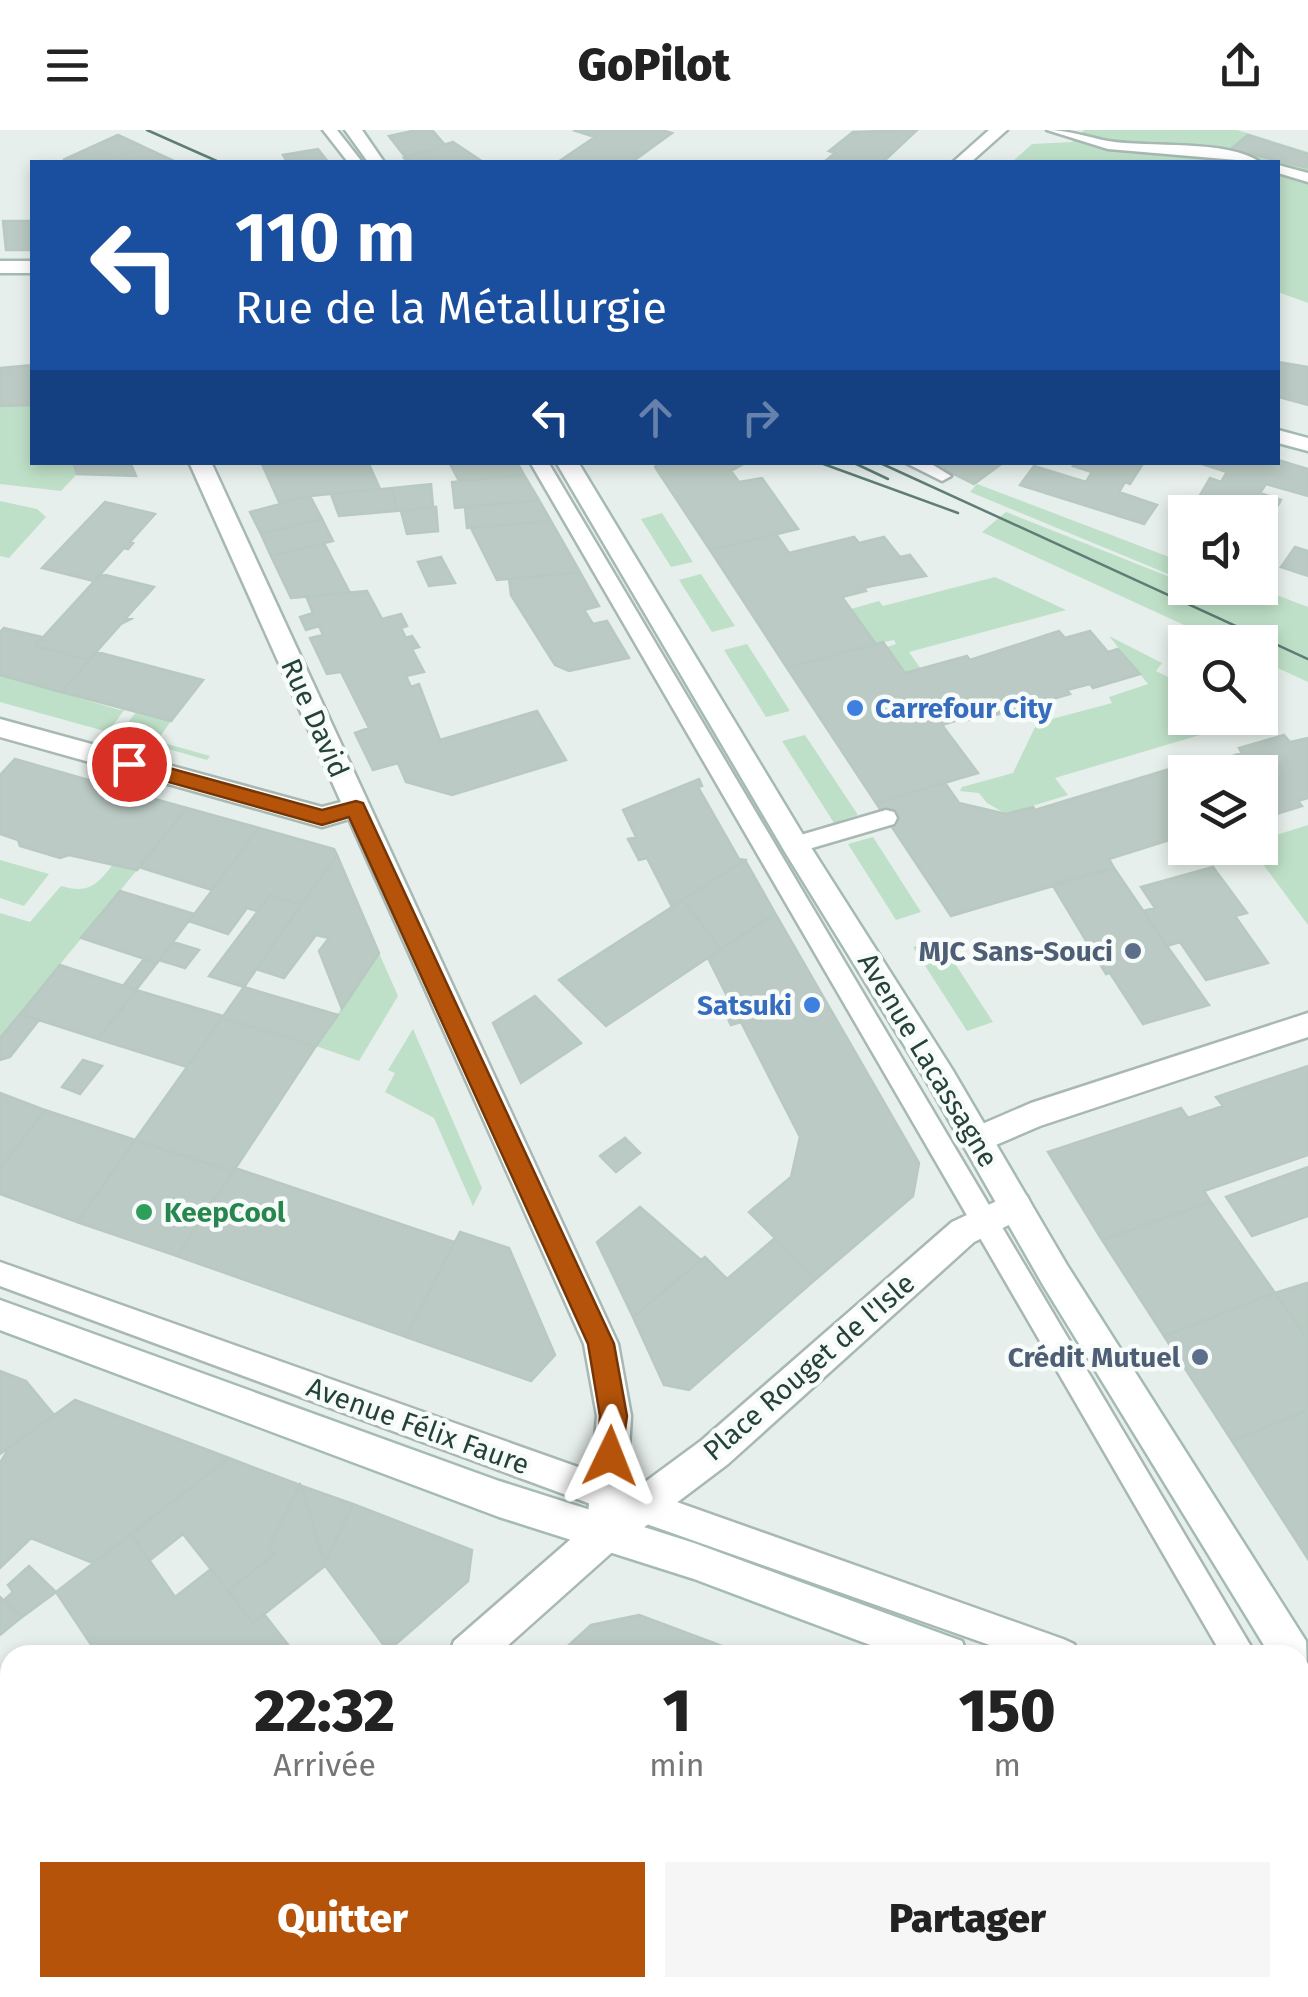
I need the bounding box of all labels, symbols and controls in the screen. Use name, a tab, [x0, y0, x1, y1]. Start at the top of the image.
icon: menu	[40, 38, 95, 93]
text: GoPilot	[578, 38, 730, 92]
icon: share	[1213, 38, 1268, 93]
text: 110 m	[235, 196, 415, 280]
icon: left	[70, 200, 200, 330]
text: Rue de la Métallurgie	[235, 281, 667, 335]
icon: left	[523, 390, 578, 445]
icon: ahead	[628, 390, 683, 445]
icon: right	[733, 390, 788, 445]
map controls	[1168, 495, 1278, 865]
button: sound	[1168, 495, 1278, 605]
button: search	[1168, 625, 1278, 735]
street label: Rue David	[274, 653, 356, 783]
place label: Carrefour City	[875, 692, 1053, 725]
marker: Carrefour City	[844, 697, 866, 719]
pin	[87, 722, 172, 807]
icon: arrive	[102, 737, 157, 792]
button: layers	[1168, 755, 1278, 865]
place label: MJC Sans-Souci	[919, 935, 1113, 968]
marker: MJC Sans-Souci	[1122, 940, 1144, 962]
street label: Avenue Lacassagne	[851, 947, 1005, 1173]
place label: Satsuki	[697, 989, 792, 1022]
marker: Satsuki	[801, 994, 823, 1016]
place label: KeepCool	[164, 1196, 286, 1229]
marker: KeepCool	[133, 1201, 155, 1223]
street label: Place Rouget de l'Isle	[697, 1266, 921, 1468]
place label: Crédit Mutuel	[1008, 1341, 1181, 1374]
marker: Crédit Mutuel	[1189, 1346, 1211, 1368]
street label: Avenue Félix Faure	[302, 1370, 534, 1482]
position arrow	[558, 1404, 662, 1508]
text: 22:32	[254, 1675, 395, 1747]
text: 1	[663, 1675, 691, 1747]
text: 150	[959, 1675, 1056, 1747]
text: Arrivée	[273, 1746, 376, 1784]
text: min	[649, 1746, 704, 1784]
text: m	[994, 1746, 1021, 1784]
button: Quitter	[40, 1862, 645, 1977]
button: Partager	[665, 1862, 1270, 1977]

